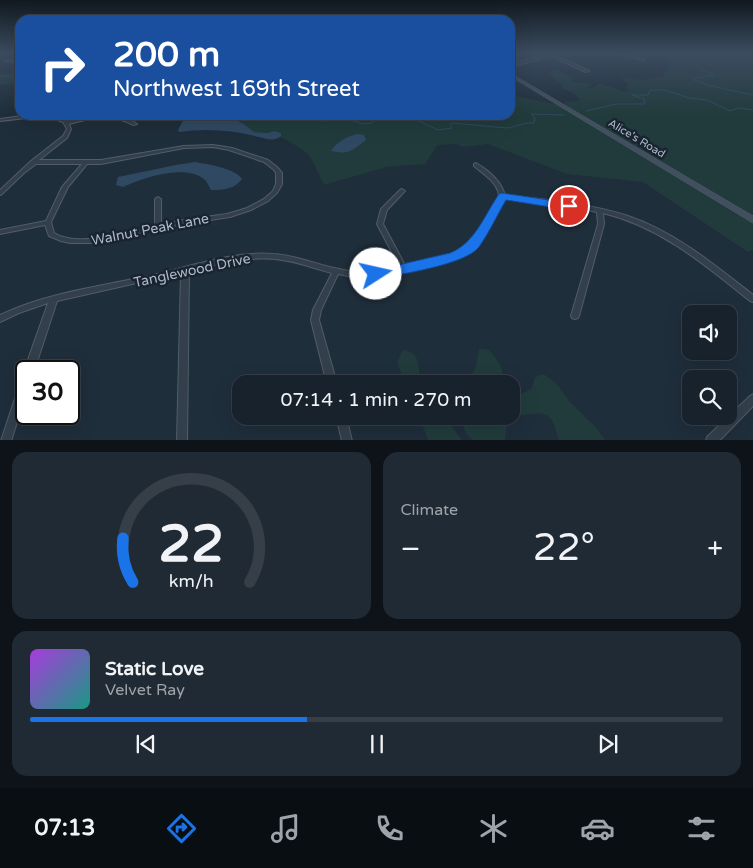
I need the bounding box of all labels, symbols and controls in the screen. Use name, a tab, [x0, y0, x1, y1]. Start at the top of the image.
text: 200 m	[113, 34, 220, 76]
icon: right	[30, 35, 95, 100]
text: Northwest 169th Street	[113, 76, 360, 102]
street label: Alice's Road	[606, 116, 668, 160]
pin	[548, 185, 590, 227]
icon: arrive	[555, 192, 583, 220]
street label: Walnut Peak Lane	[90, 210, 210, 249]
position arrow	[349, 247, 401, 299]
street label: Tanglewood Drive	[132, 250, 252, 291]
map controls	[682, 305, 737, 425]
button: sound	[682, 305, 737, 360]
speed limit sign: 30	[15, 360, 80, 425]
button: search	[682, 370, 737, 425]
text: 07:14 · 1 min · 270 m	[280, 389, 472, 411]
text: Climate	[401, 500, 458, 520]
text: 22	[159, 513, 224, 576]
text: 22°	[533, 525, 595, 571]
text: −	[401, 532, 420, 566]
text: +	[707, 532, 723, 566]
text: km/h	[169, 571, 214, 592]
text: Static Love	[105, 658, 204, 680]
text: Velvet Ray	[105, 680, 185, 700]
icon: previous	[132, 730, 160, 758]
icon: pause	[363, 730, 391, 758]
icon: next	[594, 730, 622, 758]
icon: directions	[164, 811, 199, 846]
icon: music	[268, 811, 303, 846]
icon: phone	[372, 811, 407, 846]
icon: climate	[476, 811, 511, 846]
icon: car	[580, 811, 615, 846]
icon: filters	[684, 811, 719, 846]
text: 07:13	[34, 815, 95, 841]

